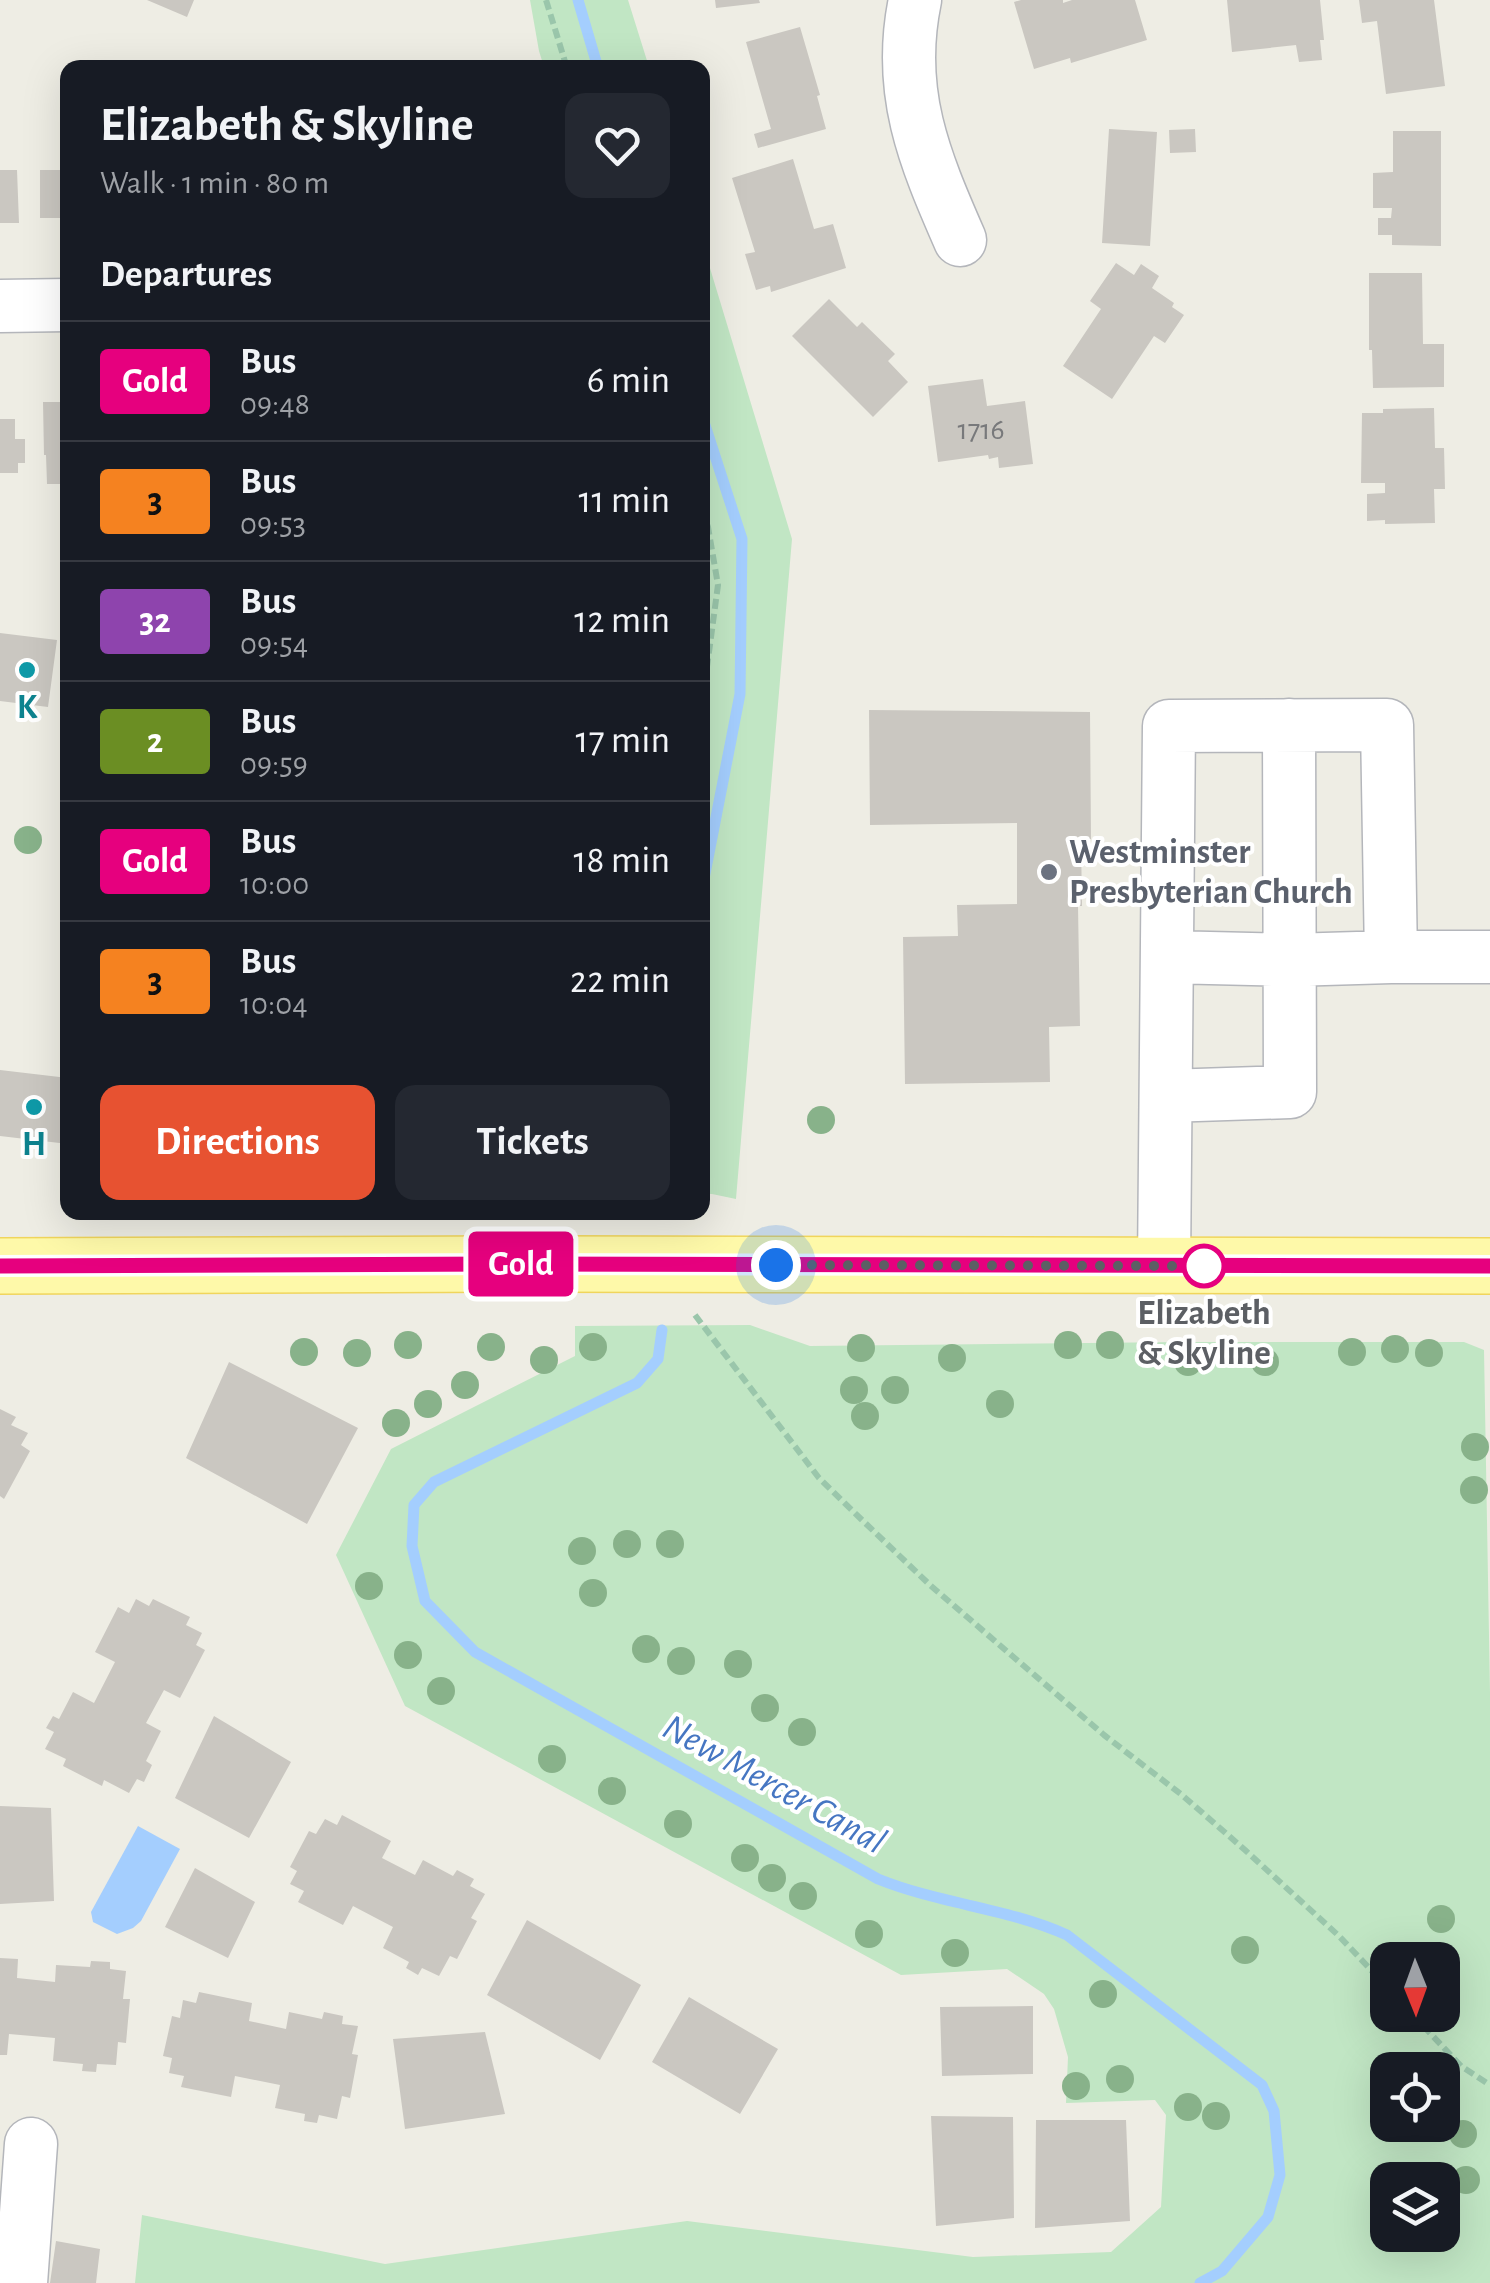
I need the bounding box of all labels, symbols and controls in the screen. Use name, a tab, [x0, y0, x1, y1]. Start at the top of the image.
button: heart	[565, 93, 670, 198]
text: Elizabeth & Skyline	[100, 102, 474, 150]
text: Walk · 1 min · 80 m	[100, 167, 329, 199]
text: Departures	[100, 256, 272, 294]
text: Bus	[240, 343, 296, 381]
text: 6 min	[587, 362, 670, 400]
text: Gold	[122, 364, 188, 399]
text: 09:48	[240, 388, 310, 420]
house number: 1716	[957, 415, 1005, 445]
text: Bus	[240, 463, 296, 501]
text: 11 min	[578, 482, 670, 520]
text: 3	[147, 484, 163, 519]
text: 09:53	[240, 508, 306, 540]
text: Bus	[240, 583, 296, 621]
text: 12 min	[574, 602, 670, 640]
text: 32	[139, 604, 171, 639]
text: 09:54	[240, 628, 308, 660]
marker: K	[16, 659, 38, 681]
place label: K	[17, 690, 38, 725]
text: Bus	[240, 703, 296, 741]
text: 17 min	[576, 722, 670, 760]
text: 2	[147, 724, 163, 759]
text: 09:59	[240, 748, 308, 780]
text: Bus	[240, 823, 296, 861]
place label: Westminster Presbyterian Church	[1069, 835, 1353, 910]
text: 18 min	[573, 842, 670, 880]
text: Gold	[122, 844, 188, 879]
marker: Westminster Presbyterian Church	[1038, 861, 1060, 883]
text: 10:00	[240, 868, 309, 900]
text: Bus	[240, 943, 296, 981]
text: 22 min	[570, 962, 670, 1000]
text: 3	[147, 964, 163, 999]
text: 10:04	[240, 988, 308, 1020]
button: Directions	[100, 1085, 375, 1200]
button: Tickets	[395, 1085, 670, 1200]
marker: H	[23, 1096, 45, 1118]
place label: H	[22, 1127, 46, 1162]
line badge: Gold	[451, 1232, 591, 1296]
your location	[751, 1240, 801, 1290]
marker: Elizabeth & Skyline	[1183, 1245, 1225, 1287]
text: Gold	[488, 1247, 554, 1282]
place label: Elizabeth & Skyline	[1137, 1296, 1271, 1371]
water label: New Mercer Canal	[656, 1708, 892, 1862]
north arrow	[1370, 1942, 1460, 2032]
map controls	[1370, 1942, 1460, 2252]
button: locate	[1370, 2052, 1460, 2142]
button: layers	[1370, 2162, 1460, 2252]

